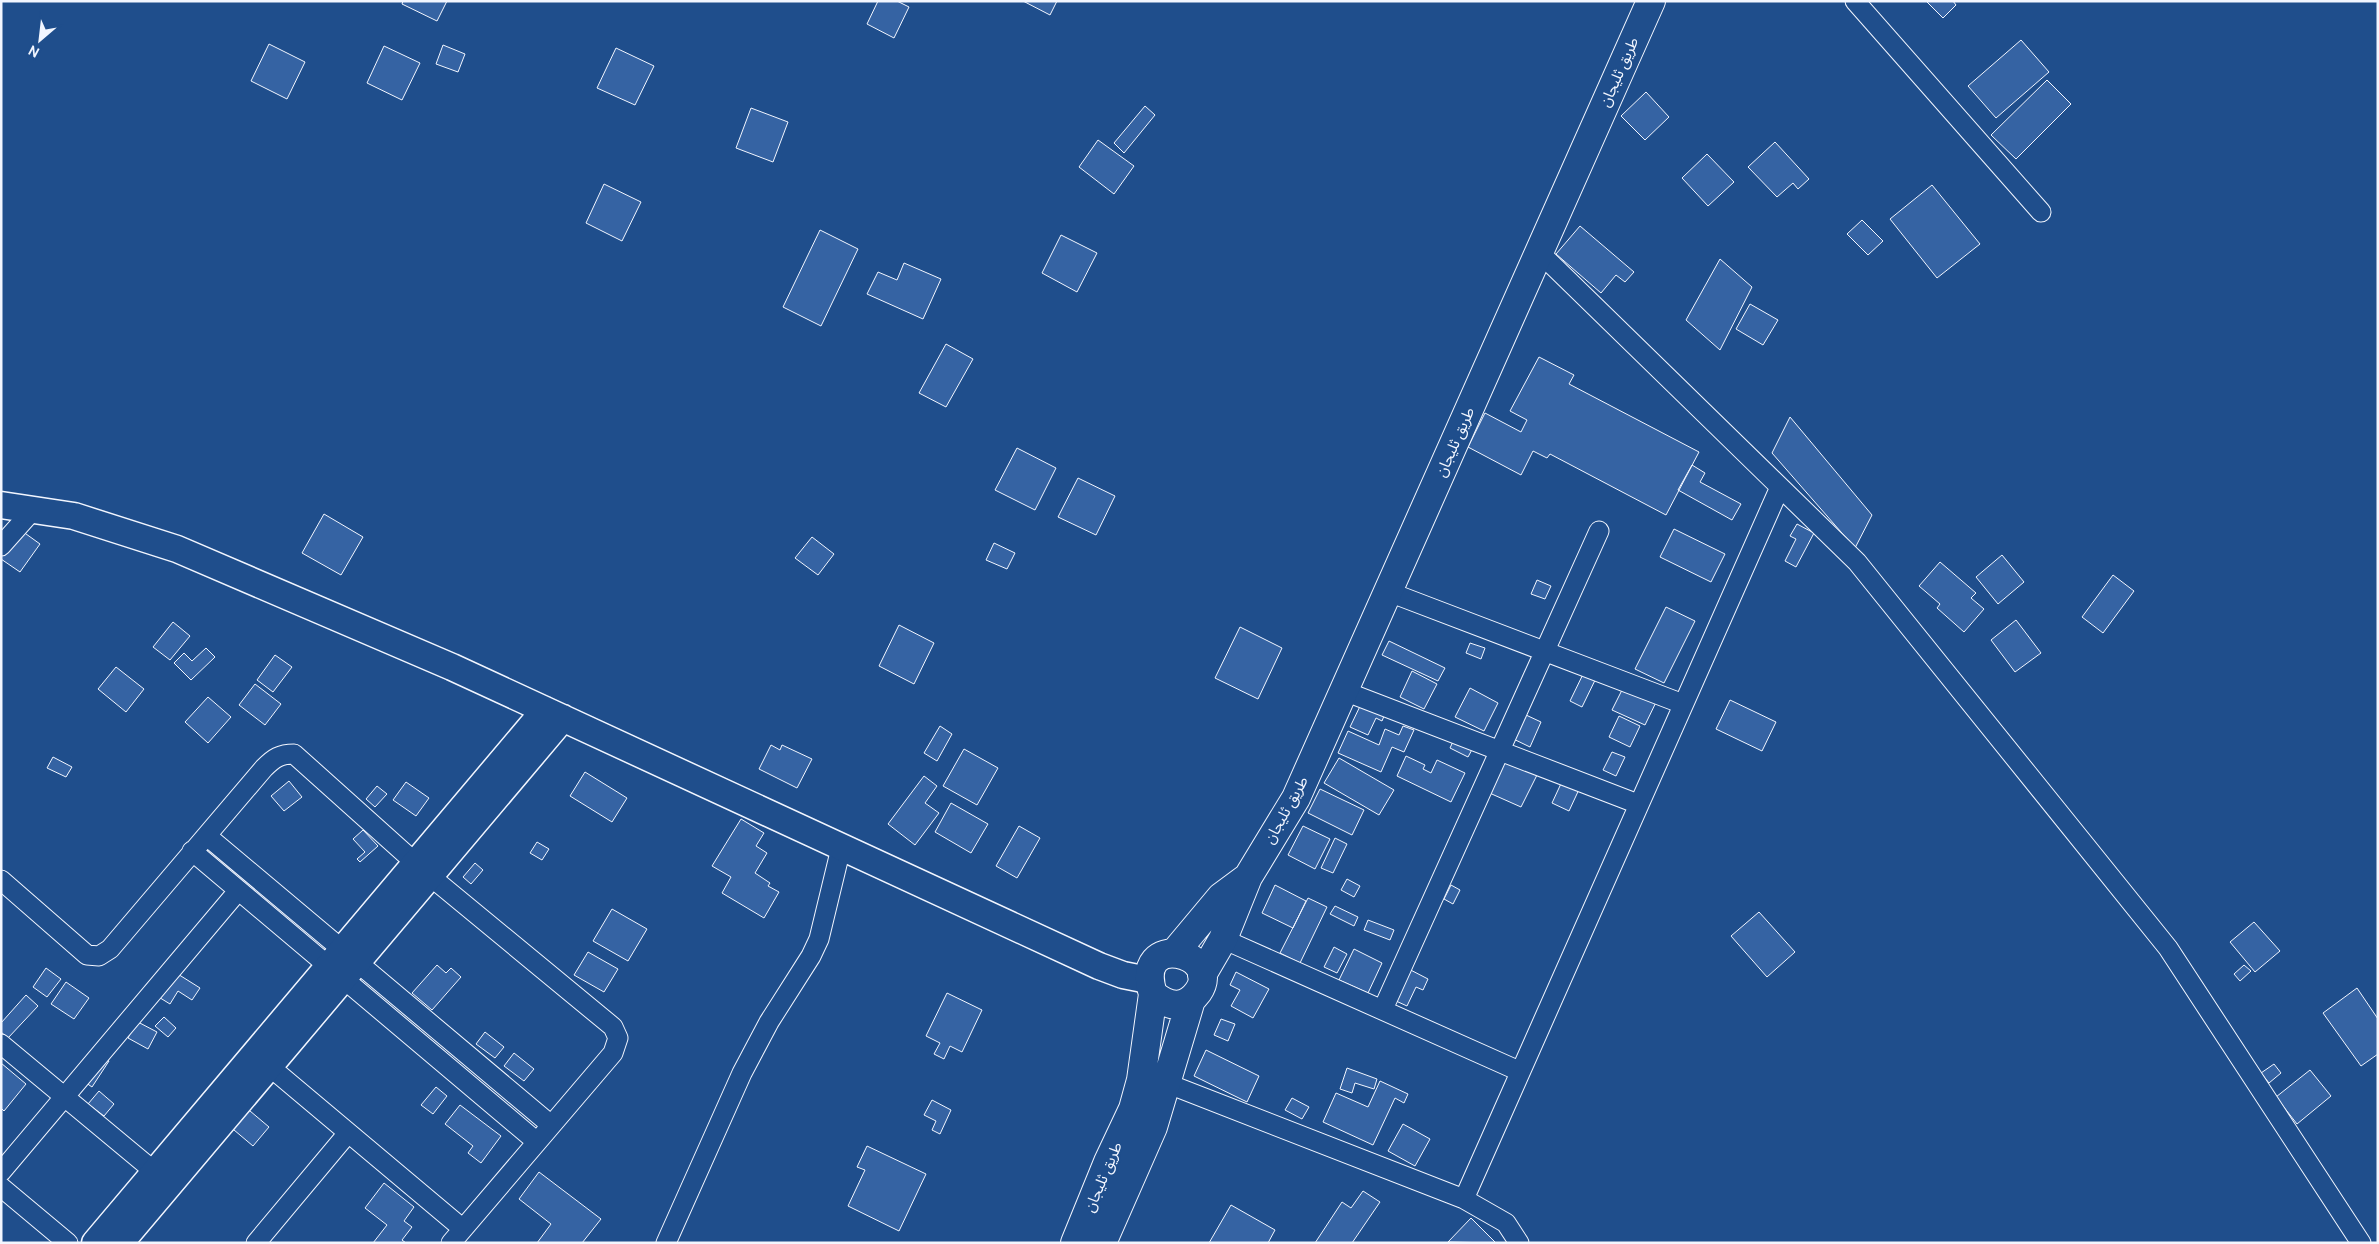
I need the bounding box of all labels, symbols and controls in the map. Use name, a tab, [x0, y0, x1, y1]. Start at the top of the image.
north arrow	[15, 15, 65, 65]
street label: طريق ثليجان	[1596, 34, 1643, 110]
text: N	[25, 41, 42, 62]
street label: طريق ثليجان	[1432, 404, 1479, 480]
street label: طريق ثليجان	[1260, 773, 1313, 847]
street label: طريق ثليجان	[1080, 1139, 1127, 1215]

